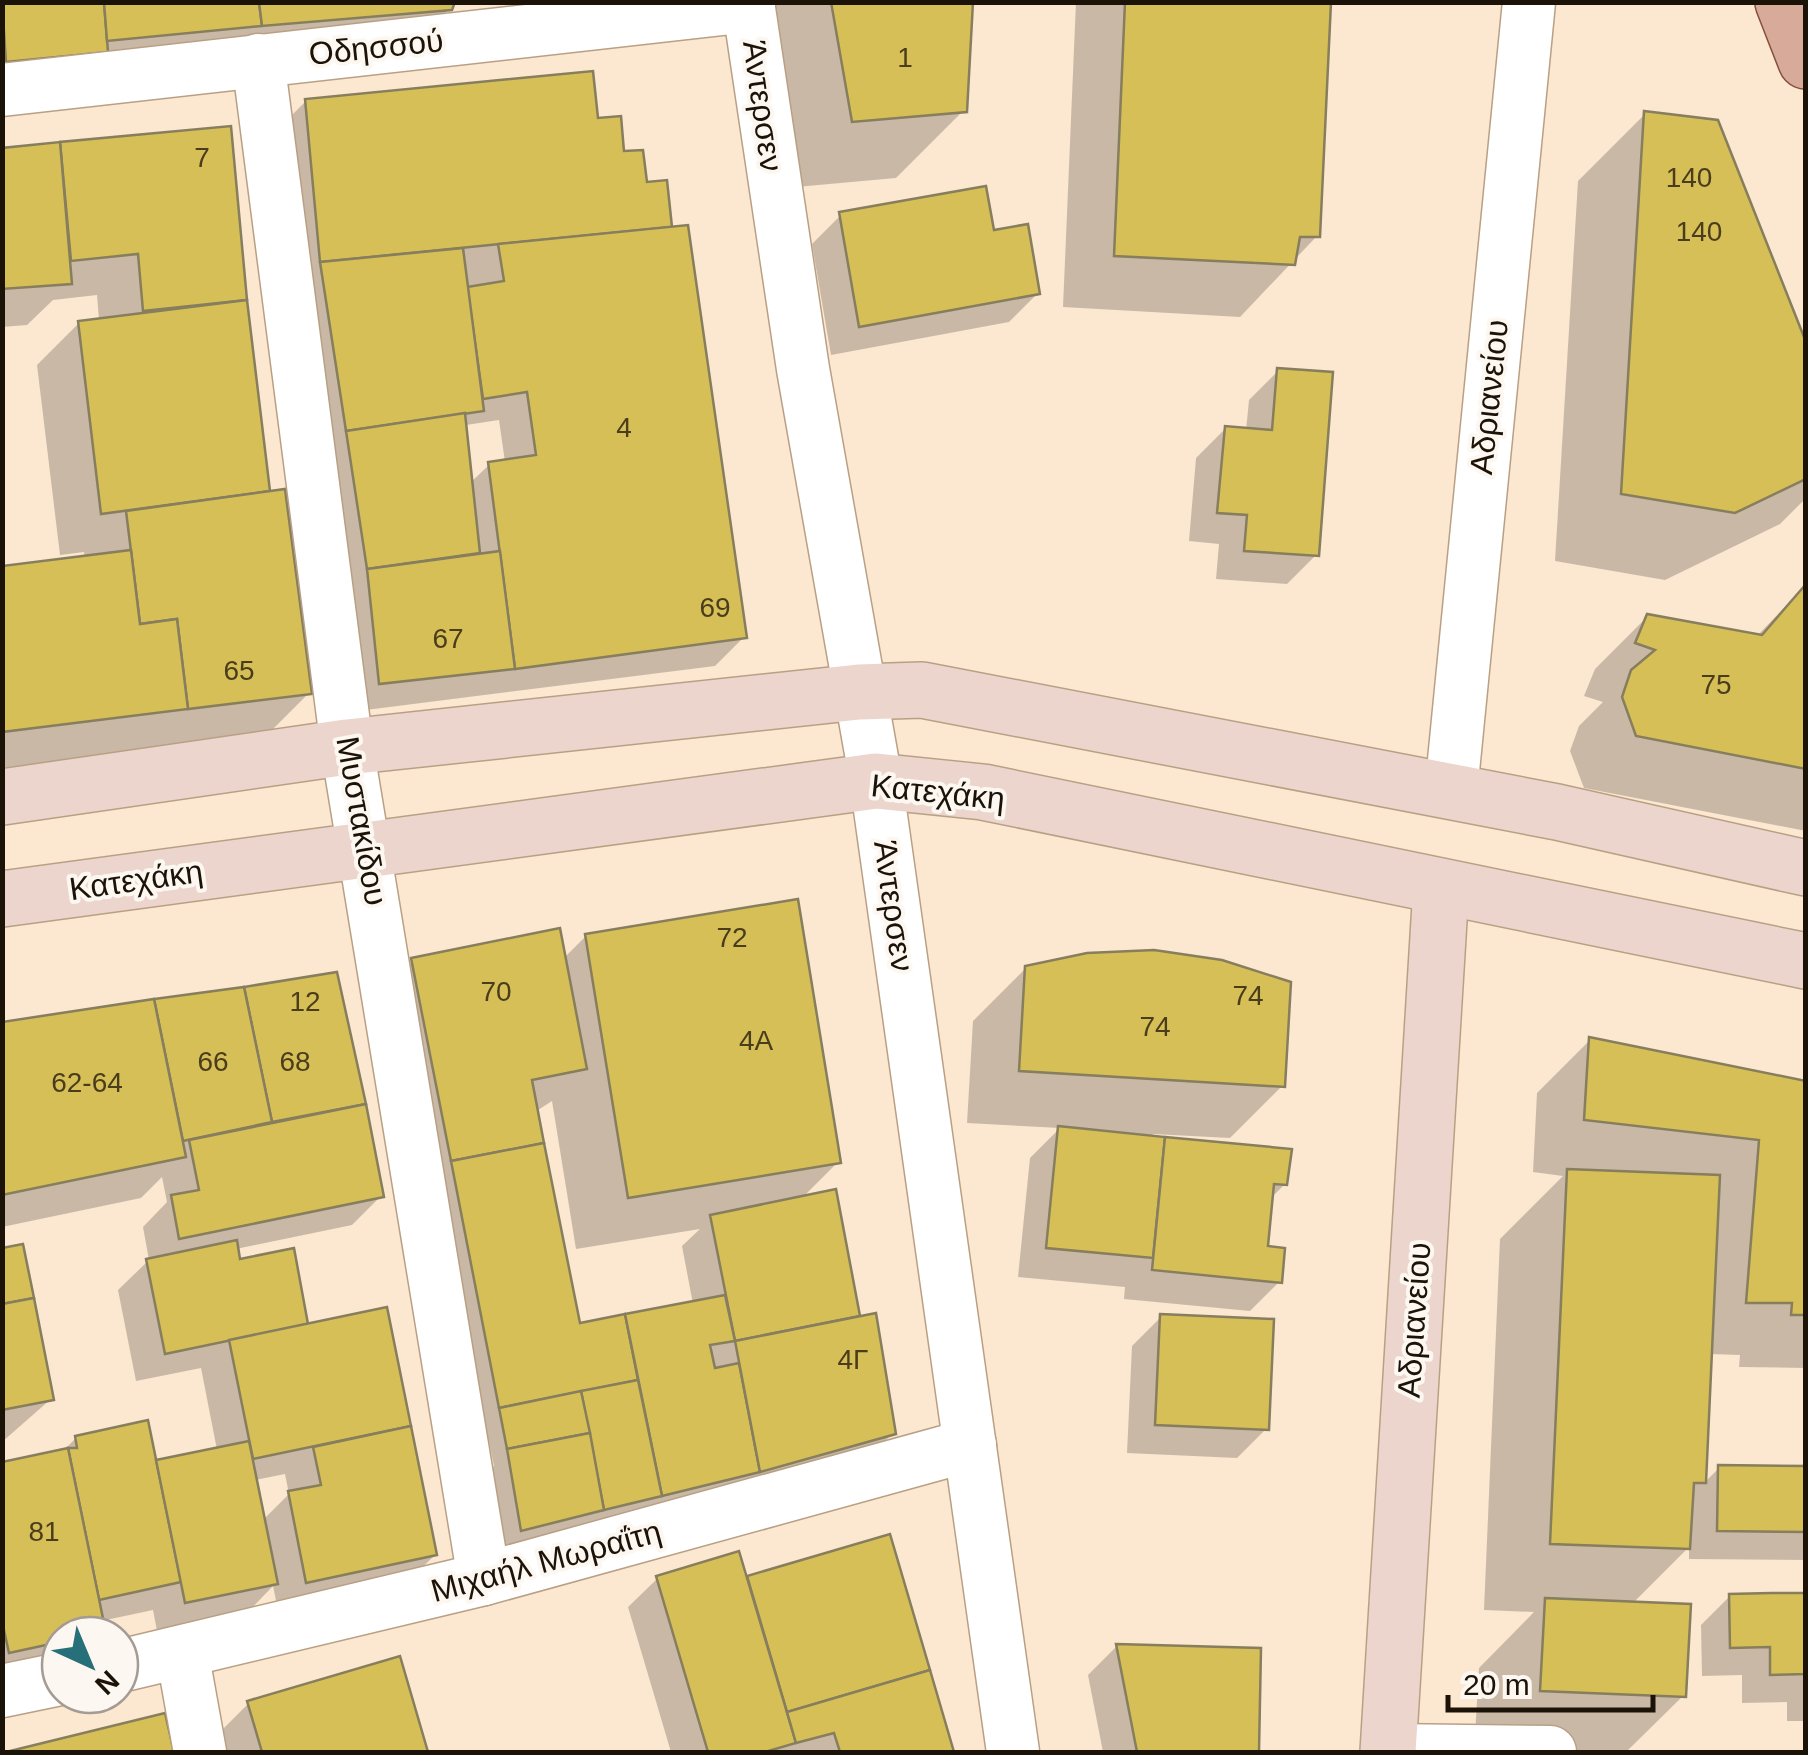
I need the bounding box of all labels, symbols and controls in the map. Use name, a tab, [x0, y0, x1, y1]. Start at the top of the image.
street label: Οδησσού	[307, 22, 445, 72]
street label: Άντερσεν	[736, 38, 790, 174]
house number: 1	[897, 42, 913, 73]
house number: 7	[194, 142, 210, 173]
house number: 140	[1666, 162, 1712, 193]
house number: 140	[1676, 216, 1722, 247]
street label: Αδριανείου	[1463, 318, 1515, 476]
house number: 4	[616, 412, 632, 443]
house number: 69	[699, 592, 731, 623]
house number: 67	[432, 623, 464, 654]
house number: 65	[223, 655, 255, 686]
house number: 75	[1700, 669, 1732, 700]
street label: Μυστακίδου	[329, 734, 395, 908]
street label: Κατεχάκη	[869, 767, 1007, 817]
street label: Άντερσεν	[867, 838, 921, 974]
street label: Κατεχάκη	[67, 853, 205, 907]
house number: 72	[716, 922, 748, 953]
house number: 70	[480, 976, 512, 1007]
house number: 74	[1232, 980, 1264, 1011]
house number: 12	[289, 986, 321, 1017]
house number: 74	[1139, 1011, 1171, 1042]
house number: 4Α	[739, 1025, 773, 1056]
house number: 66	[197, 1046, 229, 1077]
house number: 68	[279, 1046, 311, 1077]
house number: 62-64	[51, 1067, 123, 1098]
street label: Αδριανείου	[1391, 1241, 1437, 1399]
house number: 4Γ	[838, 1344, 869, 1375]
street label: Μιχαήλ Μωραΐτη	[427, 1513, 665, 1609]
house number: 81	[28, 1516, 60, 1547]
north arrow	[40, 1615, 140, 1715]
scale bar	[1448, 1650, 1653, 1712]
text: N	[89, 1664, 125, 1701]
text: 20 m	[1463, 1668, 1530, 1701]

